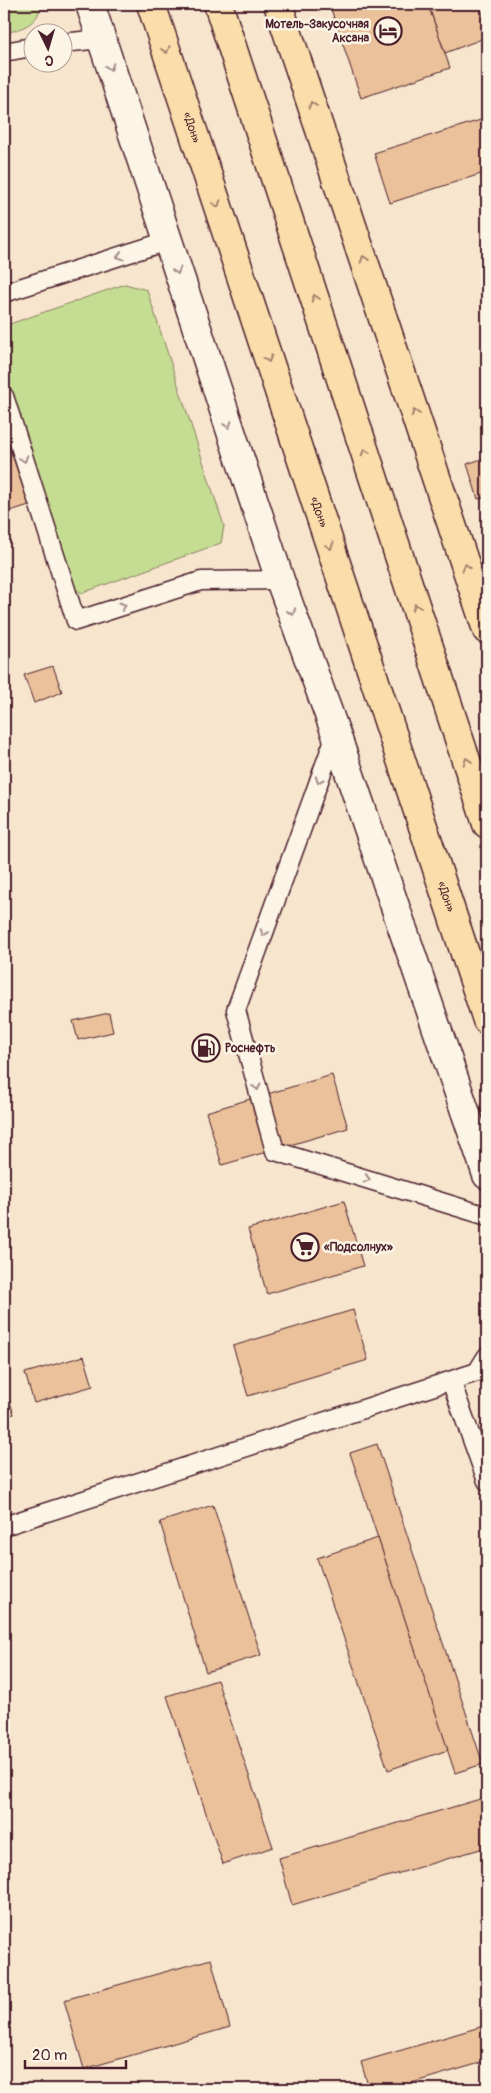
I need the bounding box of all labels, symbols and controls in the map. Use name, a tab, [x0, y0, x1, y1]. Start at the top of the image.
hotel icon: Мотель-Закусочная Аксана	[373, 16, 403, 46]
place label: Мотель-Закусочная Аксана	[265, 17, 369, 46]
north arrow	[22, 22, 72, 72]
one-way arrow	[160, 45, 170, 54]
text: С	[44, 52, 54, 69]
one-way arrow	[105, 62, 115, 70]
one-way arrow	[308, 101, 318, 110]
street label: «Дон»	[179, 110, 203, 145]
one-way arrow	[211, 200, 221, 208]
one-way arrow	[117, 250, 125, 260]
one-way arrow	[359, 255, 369, 264]
one-way arrow	[171, 266, 181, 275]
one-way arrow	[310, 294, 320, 303]
one-way arrow	[262, 354, 272, 362]
one-way arrow	[411, 409, 421, 418]
one-way arrow	[223, 421, 233, 429]
one-way arrow	[361, 449, 371, 457]
one-way arrow	[19, 454, 29, 462]
street label: «Дон»	[306, 495, 331, 530]
one-way arrow	[324, 541, 334, 550]
one-way arrow	[462, 564, 472, 572]
one-way arrow	[118, 602, 126, 612]
one-way arrow	[412, 603, 422, 612]
one-way arrow	[286, 608, 296, 616]
one-way arrow	[462, 758, 472, 766]
one-way arrow	[315, 775, 325, 784]
street label: «Дон»	[434, 879, 458, 914]
one-way arrow	[260, 928, 270, 936]
fuel station icon: Роснефть	[191, 1033, 221, 1063]
place label: Роснефть	[225, 1041, 276, 1056]
one-way arrow	[252, 1083, 262, 1091]
one-way arrow	[362, 1174, 371, 1184]
supermarket icon: «Подсолнух»	[290, 1232, 320, 1262]
place label: «Подсолнух»	[323, 1240, 394, 1255]
scale bar	[25, 2038, 126, 2070]
text: 20 m	[32, 2046, 67, 2065]

